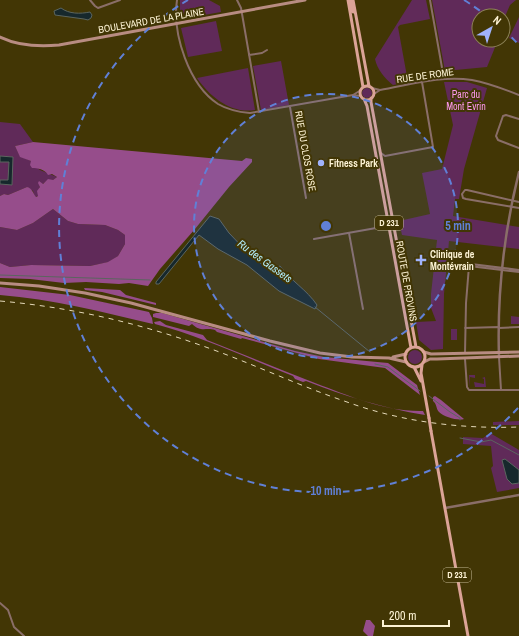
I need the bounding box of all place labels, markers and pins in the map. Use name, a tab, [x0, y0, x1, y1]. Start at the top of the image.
place label: Fitness Park	[329, 157, 378, 170]
marker: Fitness Park	[316, 158, 326, 168]
centre of rings	[319, 219, 333, 233]
place label: Clinique de Montévrain	[430, 248, 475, 273]
marker: Clinique de Montévrain	[415, 254, 427, 266]

